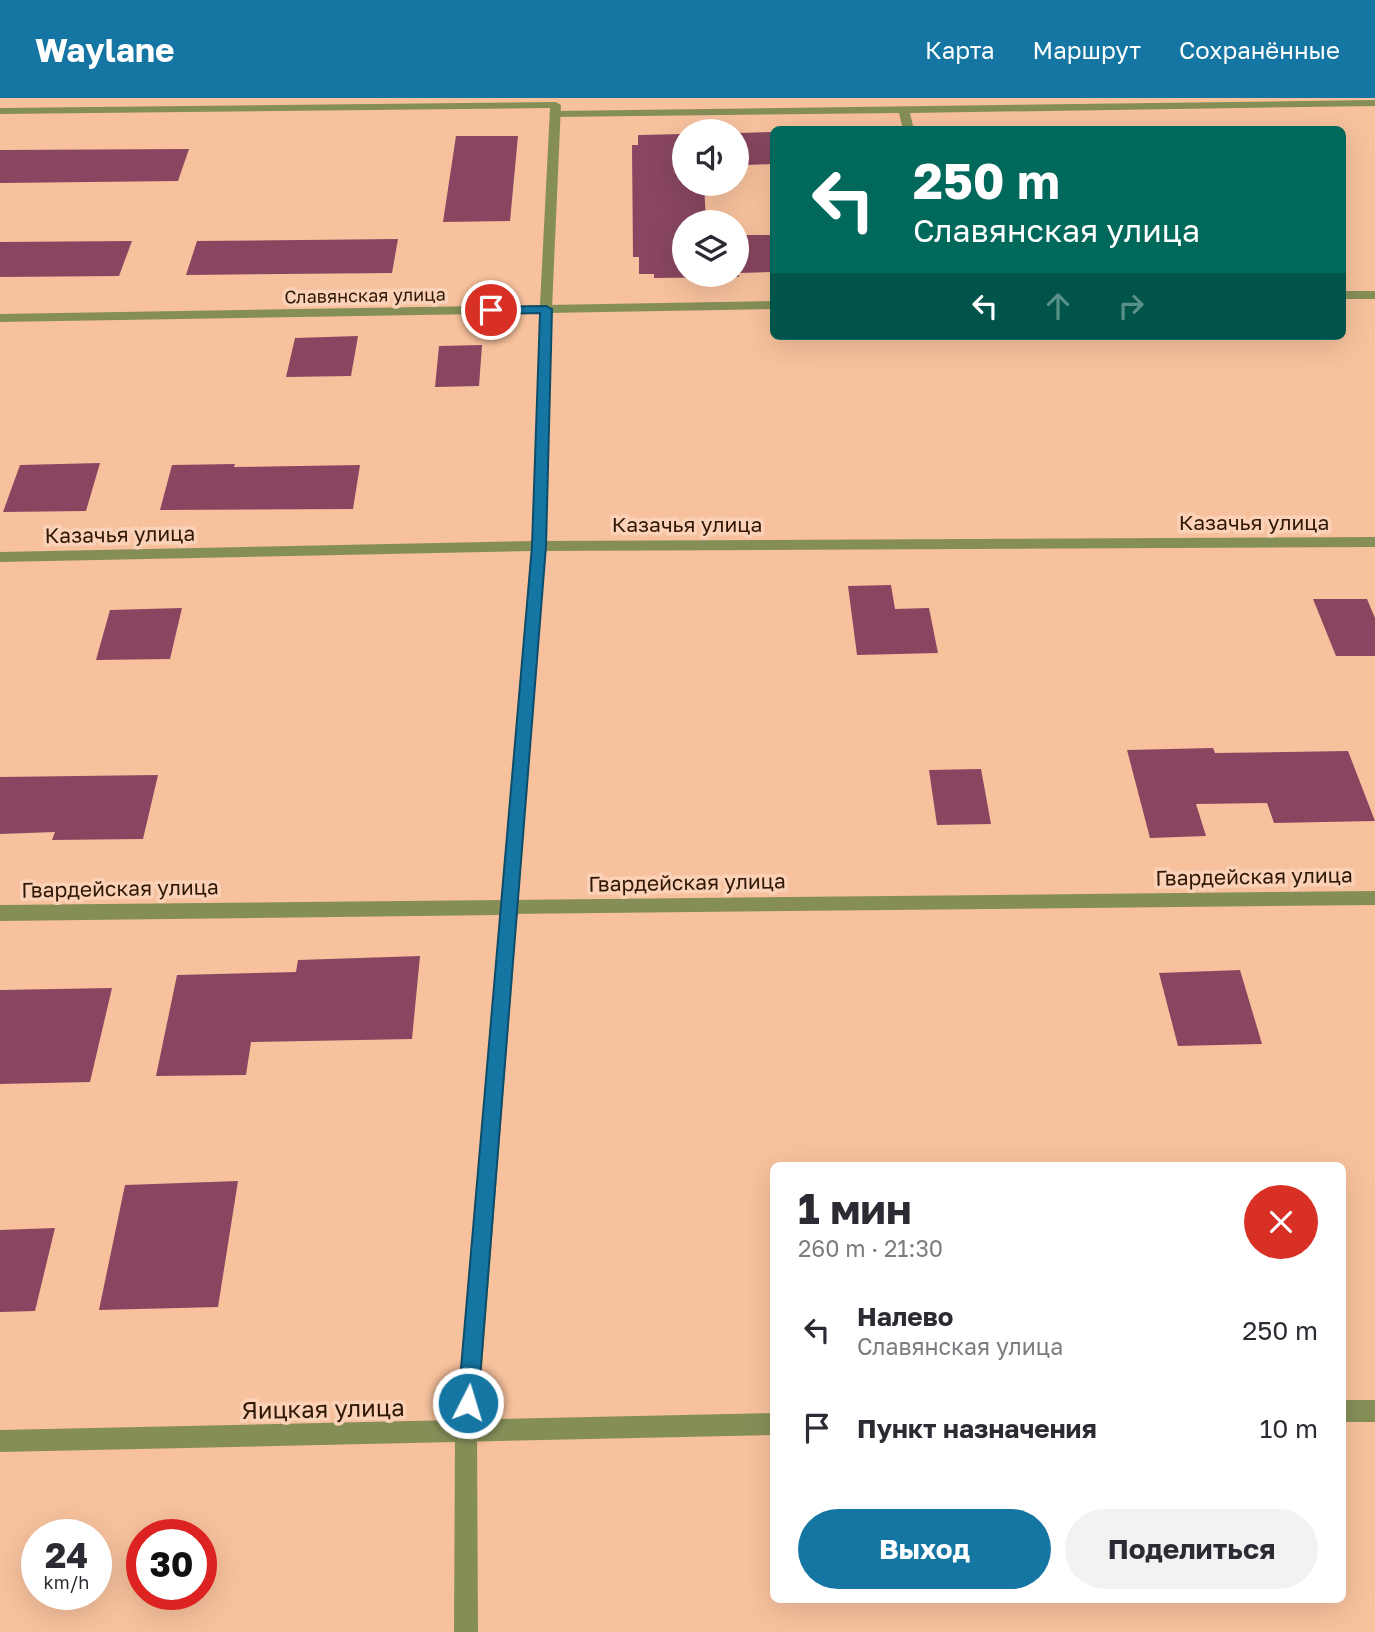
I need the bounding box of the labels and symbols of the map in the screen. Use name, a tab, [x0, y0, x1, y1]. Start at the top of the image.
pin	[461, 280, 521, 340]
street label: Славянская улица	[284, 283, 446, 307]
street label: Казачья улица	[1179, 509, 1329, 535]
street label: Казачья улица	[612, 511, 762, 537]
street label: Казачья улица	[44, 520, 196, 548]
street label: Гвардейская улица	[1155, 861, 1353, 891]
street label: Гвардейская улица	[588, 867, 786, 897]
street label: Гвардейская улица	[21, 873, 219, 903]
position arrow	[431, 1366, 505, 1440]
street label: Яицкая улица	[241, 1392, 405, 1424]
speed limit sign: 30	[126, 1519, 217, 1610]

